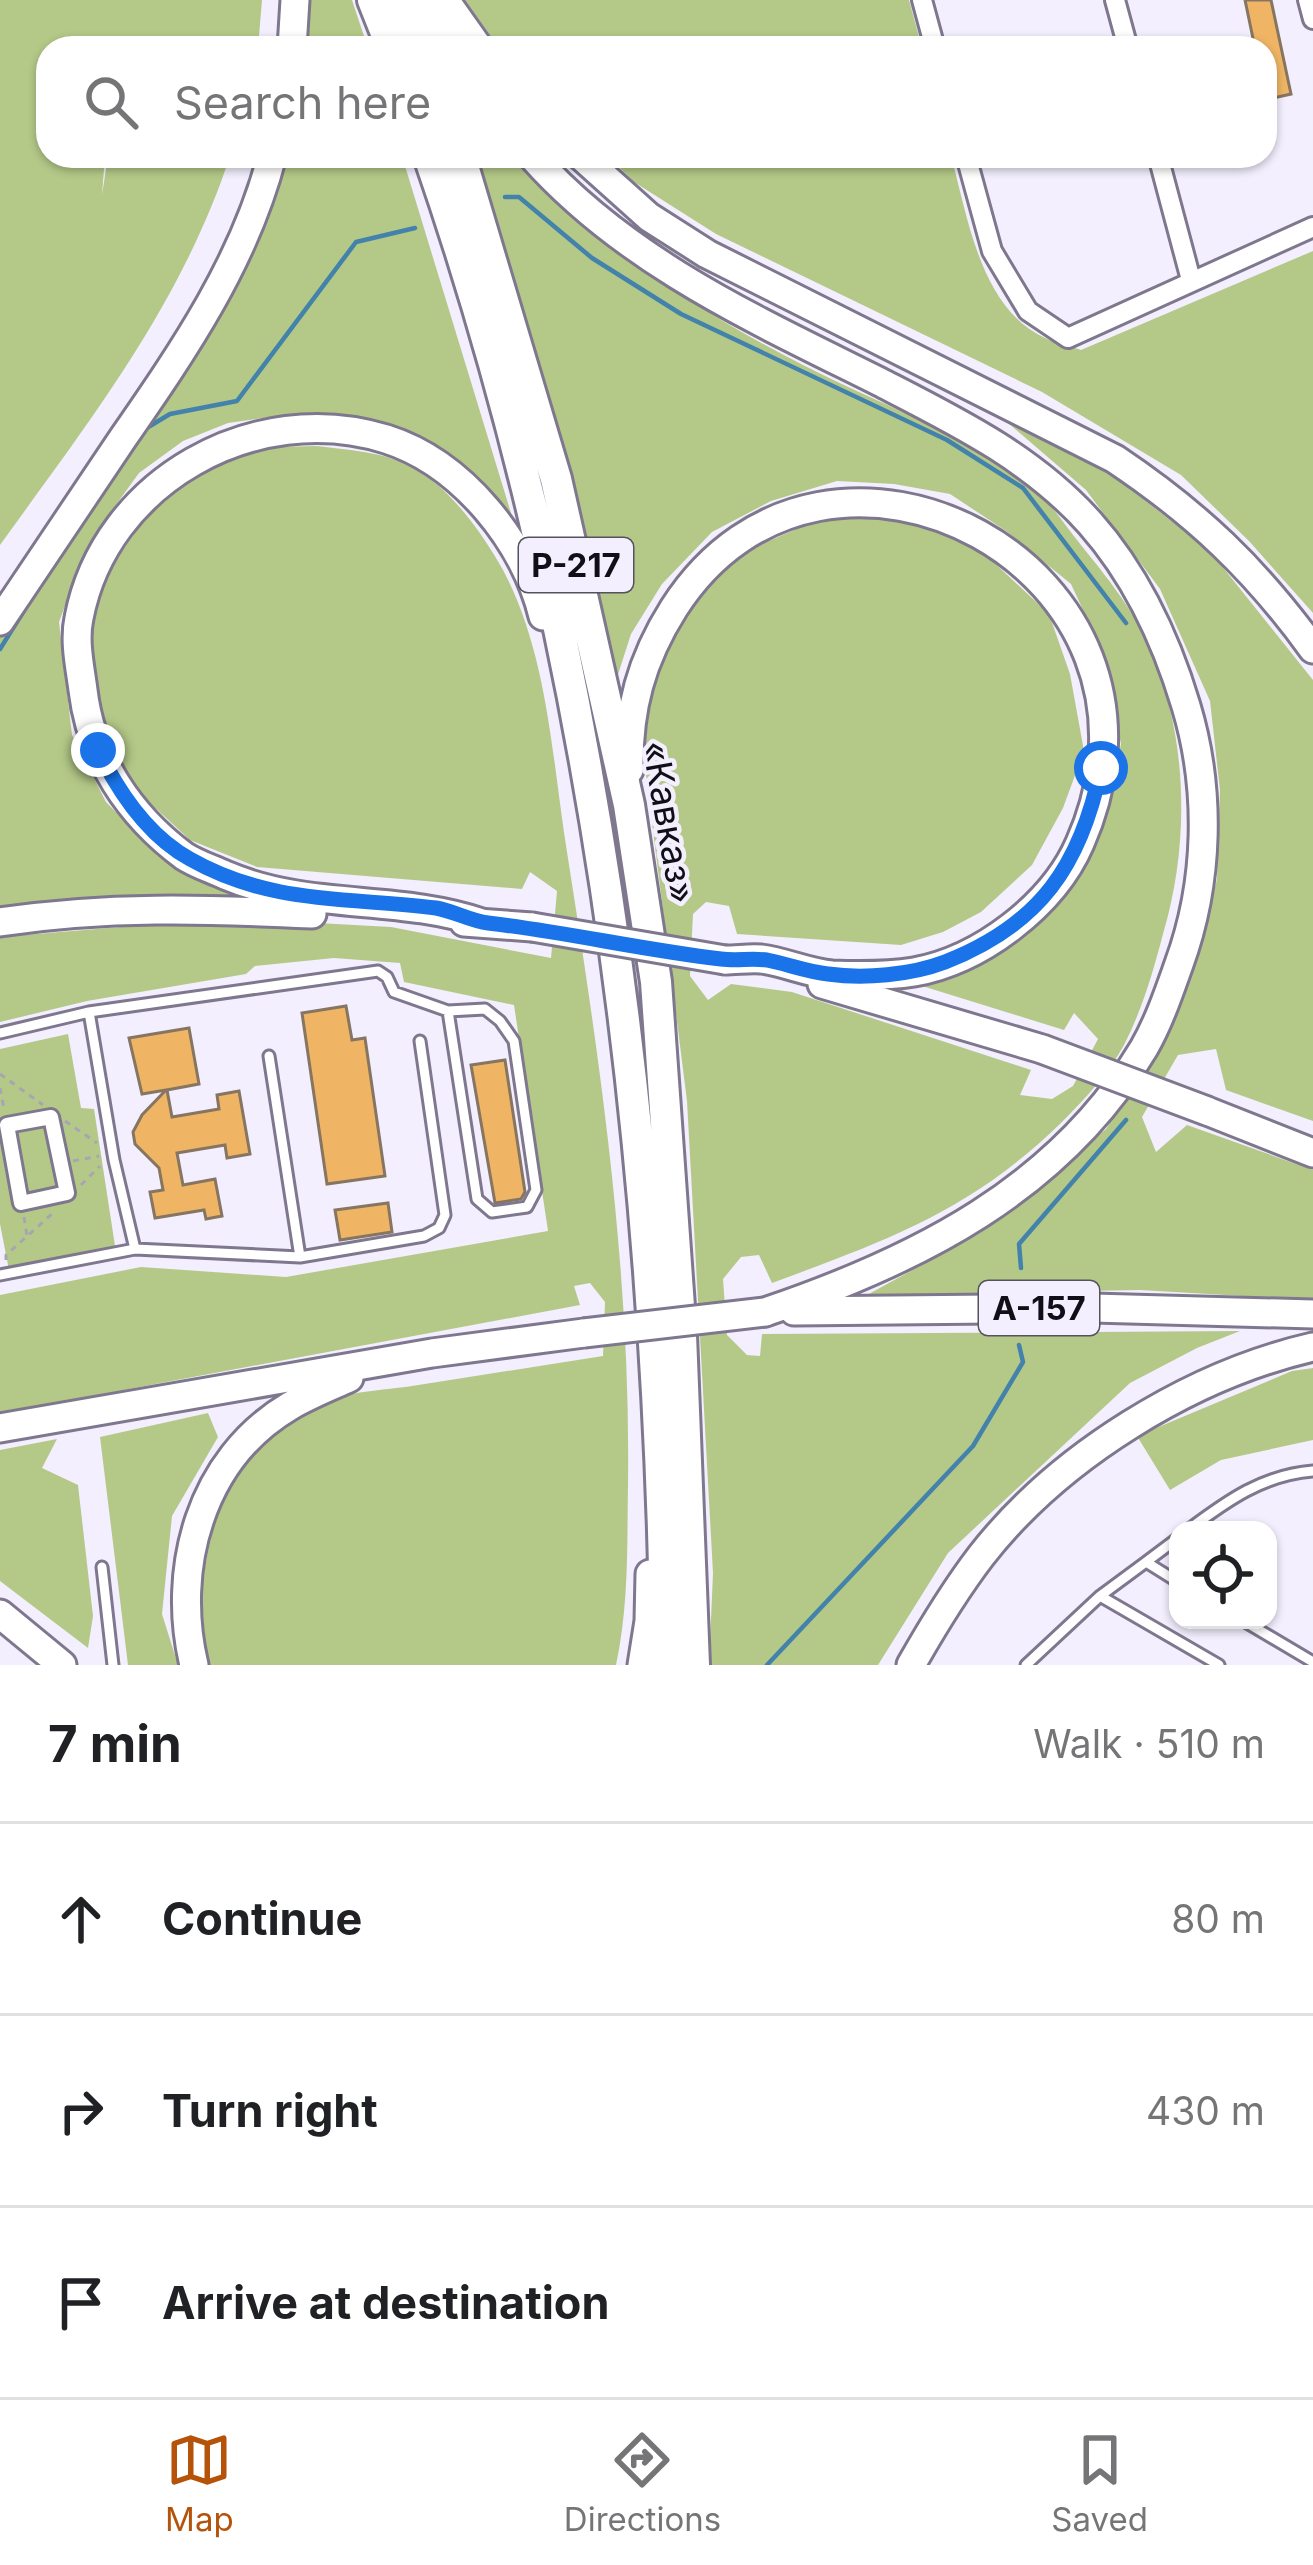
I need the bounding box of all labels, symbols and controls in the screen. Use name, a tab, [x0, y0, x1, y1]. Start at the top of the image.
search box	[36, 36, 1277, 168]
icon: search	[78, 69, 144, 135]
text: Search here	[174, 75, 431, 130]
road number: Р-217	[519, 538, 633, 592]
route end	[71, 723, 125, 777]
street label: «Кавказ»	[633, 737, 705, 907]
route start	[1074, 741, 1128, 795]
road number: А-157	[979, 1281, 1099, 1335]
map controls	[1169, 1521, 1277, 1629]
button: locate	[1169, 1521, 1277, 1629]
text: 7 min	[48, 1713, 182, 1774]
text: Walk · 510 m	[1033, 1720, 1265, 1767]
icon: ahead	[48, 1886, 114, 1952]
text: Continue	[162, 1891, 362, 1946]
text: 80 m	[1171, 1895, 1265, 1942]
icon: right	[48, 2078, 114, 2144]
text: Turn right	[162, 2083, 378, 2138]
text: 430 m	[1146, 2087, 1265, 2134]
icon: arrive	[48, 2270, 114, 2336]
text: Arrive at destination	[162, 2275, 609, 2330]
tab: Map	[165, 2427, 234, 2539]
tab: Directions	[564, 2427, 721, 2539]
tab: Saved	[1051, 2427, 1148, 2539]

